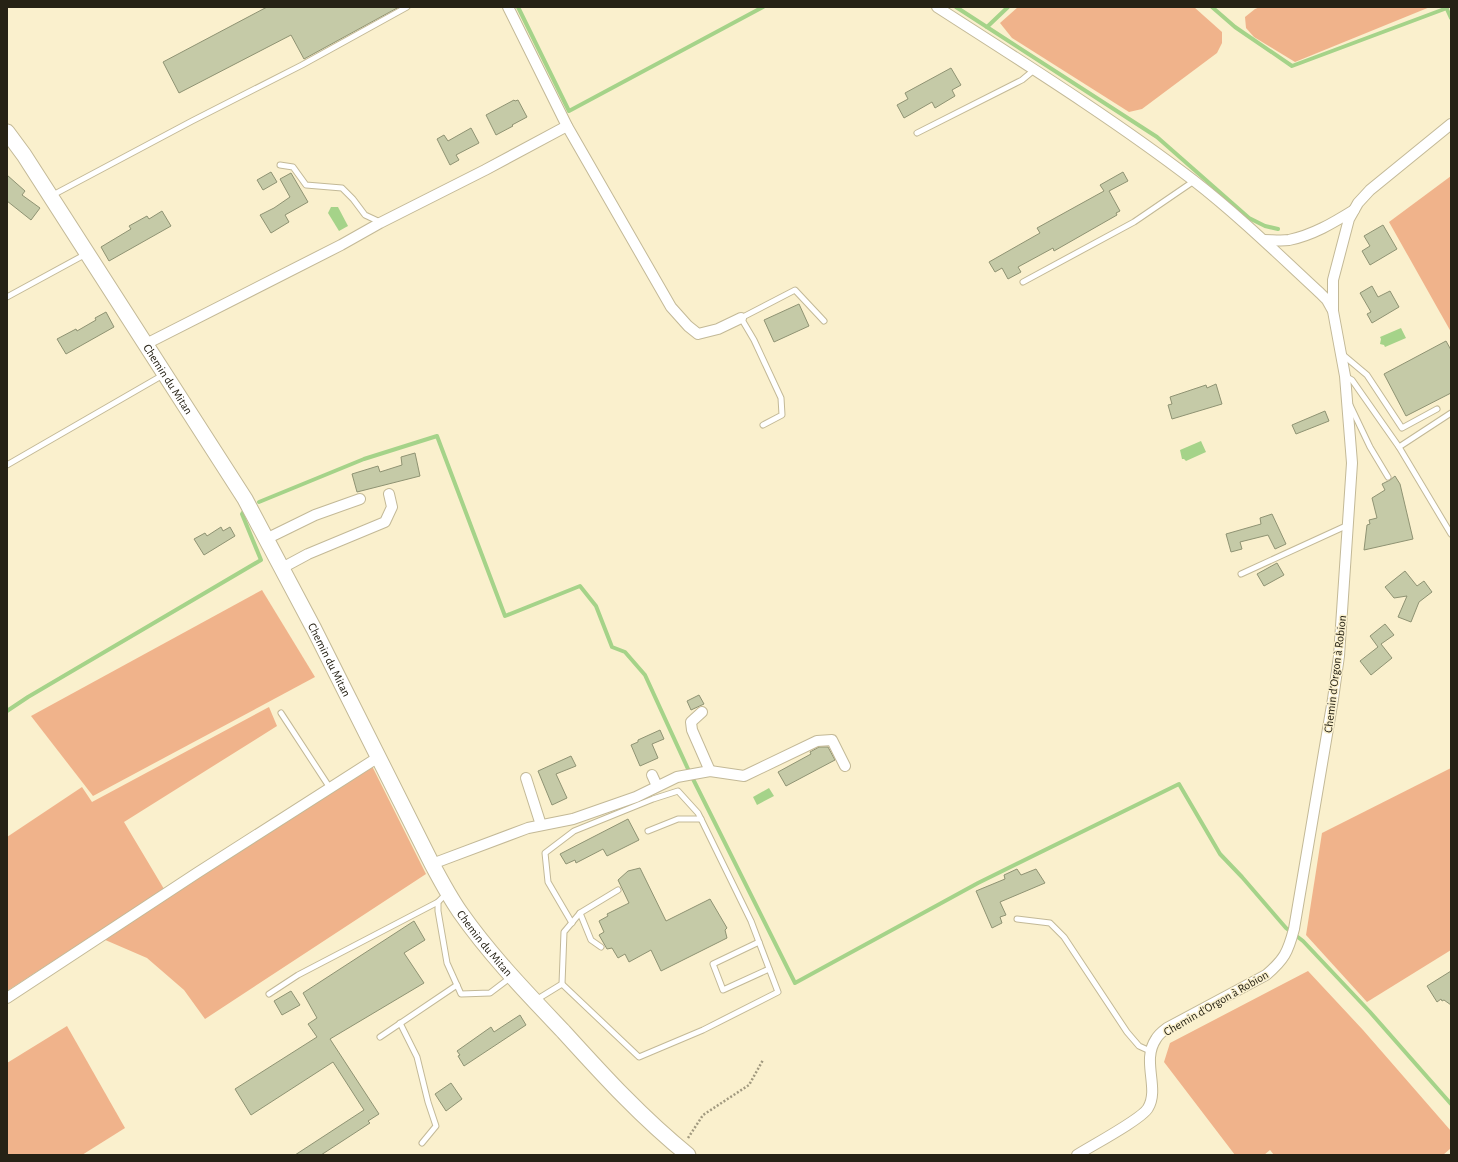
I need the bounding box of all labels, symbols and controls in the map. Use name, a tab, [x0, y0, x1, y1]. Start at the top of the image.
street label: Chemin du Mitan	[141, 342, 195, 416]
street label: Chemin d'Orgon à Robion	[1322, 614, 1348, 734]
street label: Chemin du Mitan	[306, 621, 353, 699]
street label: Chemin du Mitan	[455, 908, 515, 978]
street label: Chemin d'Orgon à Robion	[1162, 968, 1270, 1038]

